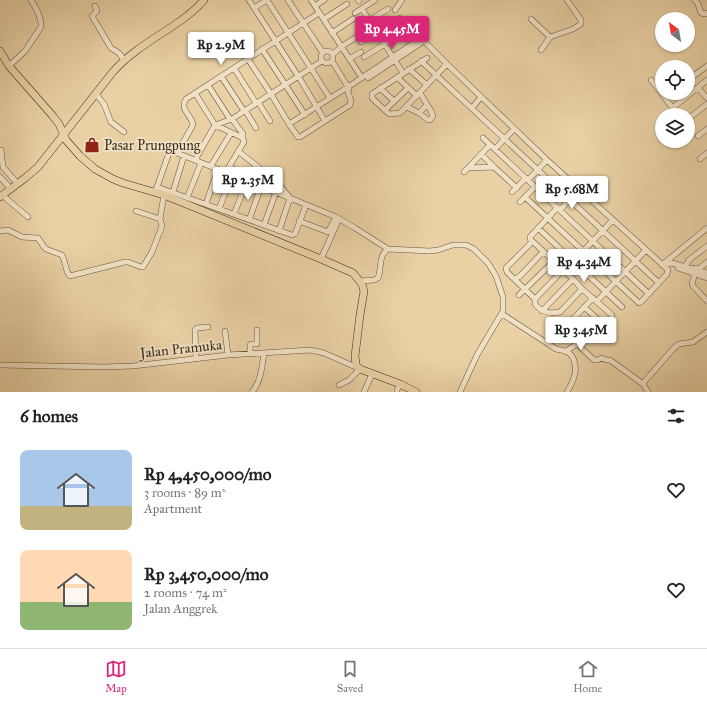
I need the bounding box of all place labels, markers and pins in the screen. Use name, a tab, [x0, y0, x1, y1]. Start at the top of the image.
pin: Rp 4.45M	[351, 16, 433, 50]
pin: Rp 2.9M	[184, 32, 258, 66]
shop icon: Pasar Prungpung	[83, 136, 101, 154]
place label: Pasar Prungpung	[104, 137, 201, 154]
pin: Rp 2.35M	[207, 167, 289, 201]
pin: Rp 5.68M	[531, 176, 613, 210]
pin: Rp 4.34M	[543, 249, 625, 283]
pin: Rp 3.45M	[540, 317, 622, 351]

